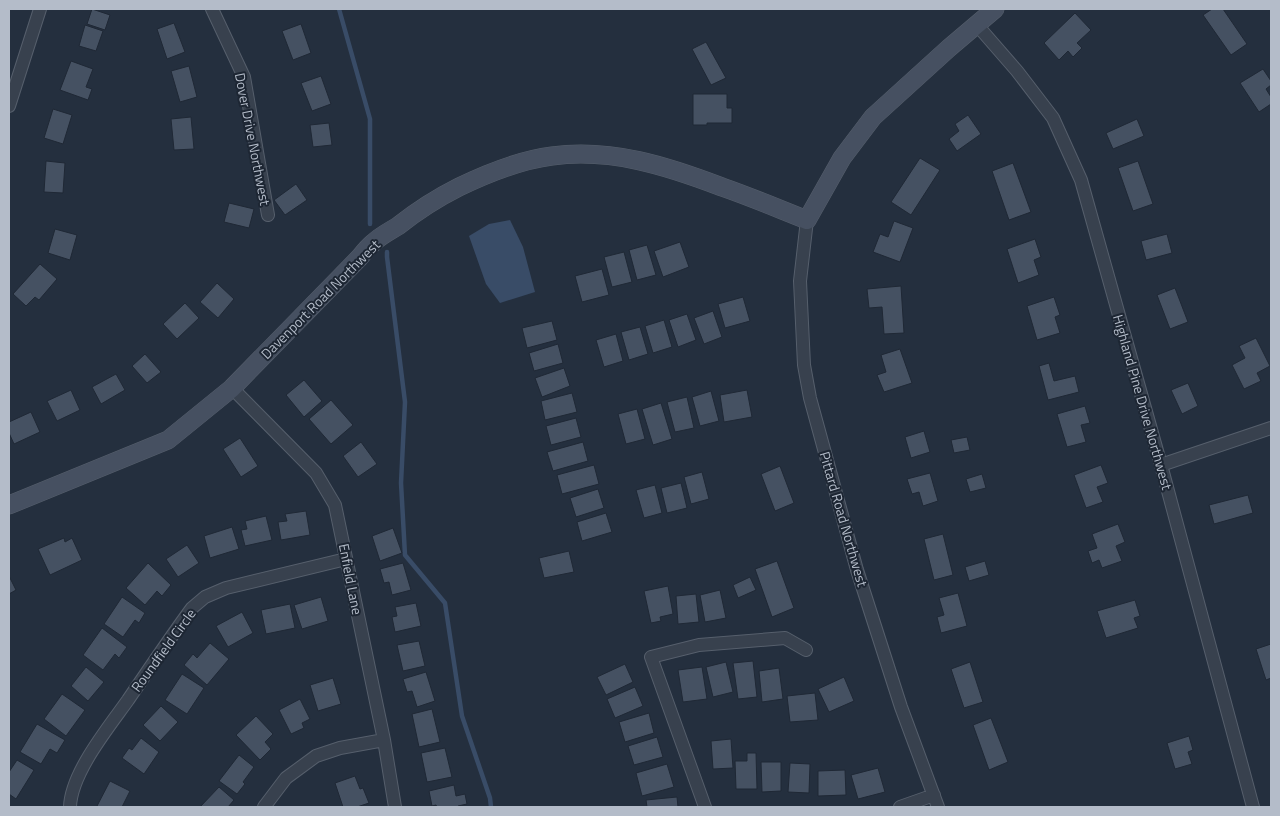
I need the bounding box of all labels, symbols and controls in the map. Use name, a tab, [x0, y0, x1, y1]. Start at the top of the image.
street label: Dover Drive Northwest	[230, 71, 276, 207]
street label: Davenport Road Northwest	[256, 235, 384, 363]
street label: Highland Pine Drive Northwest	[1108, 312, 1178, 492]
street label: Pittard Road Northwest	[815, 449, 873, 589]
street label: Enfield Lane	[334, 542, 368, 616]
street label: Roundfield Circle	[126, 604, 200, 696]

